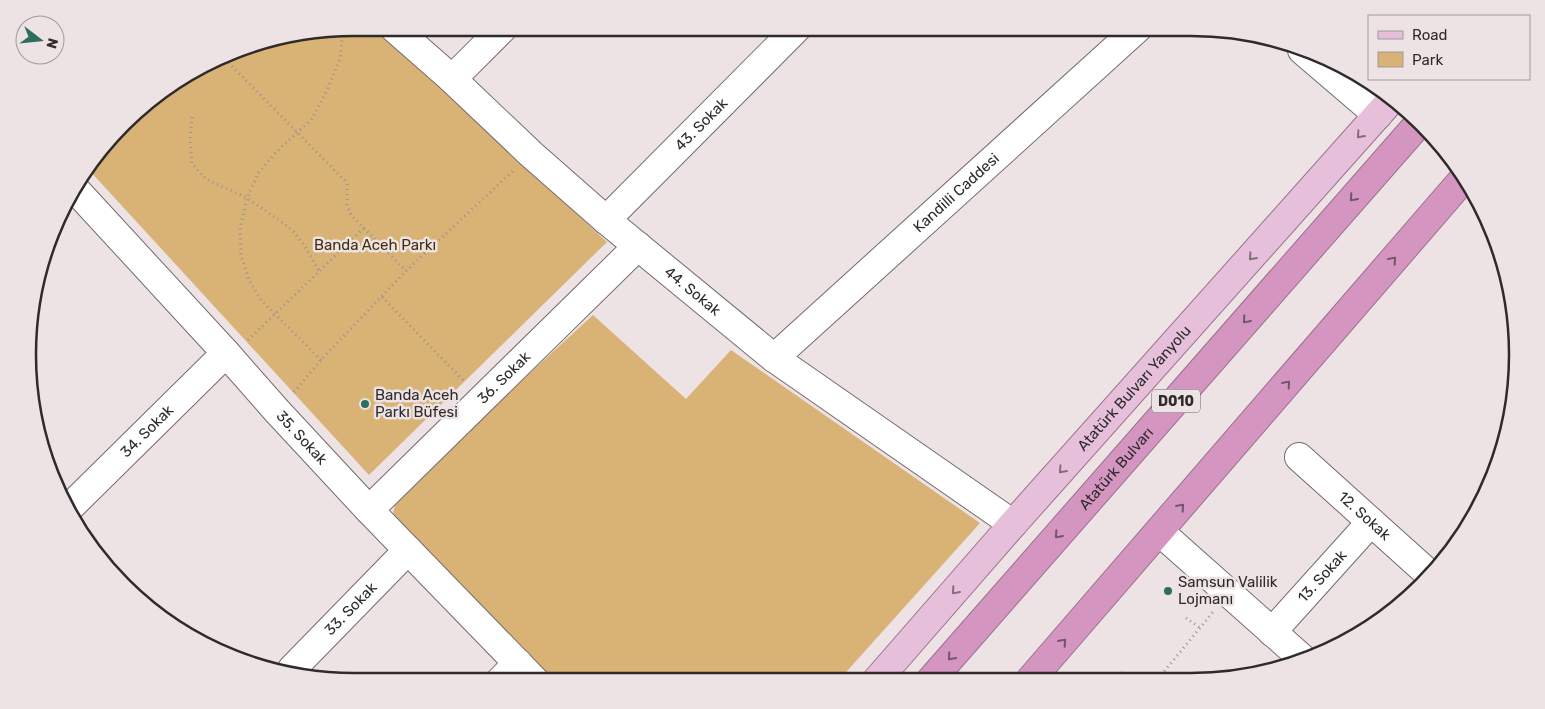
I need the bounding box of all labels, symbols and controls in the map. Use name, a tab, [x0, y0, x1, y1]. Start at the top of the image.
north arrow	[15, 15, 65, 65]
legend	[1368, 15, 1530, 80]
text: Road	[1412, 26, 1448, 44]
text: N	[42, 36, 62, 51]
text: Park	[1412, 51, 1443, 69]
street label: 43. Sokak	[671, 94, 732, 155]
one-way arrow	[1357, 130, 1366, 139]
street label: Kandilli Caddesi	[910, 149, 1003, 236]
one-way arrow	[1350, 192, 1359, 201]
park label: Banda Aceh Parkı	[314, 236, 436, 254]
one-way arrow	[1249, 251, 1258, 260]
one-way arrow	[1387, 257, 1396, 266]
street label: 44. Sokak	[661, 263, 724, 320]
one-way arrow	[1243, 315, 1252, 324]
street label: Atatürk Bulvarı Yanyolu	[1074, 322, 1195, 455]
street label: 36. Sokak	[474, 348, 534, 408]
one-way arrow	[1281, 380, 1290, 389]
place label: Banda Aceh Parkı Büfesi	[375, 386, 459, 421]
road number: D010	[1152, 390, 1200, 412]
marker: Banda Aceh Parkı Büfesi	[359, 398, 371, 410]
street label: 34. Sokak	[117, 401, 177, 461]
street label: 35. Sokak	[272, 407, 331, 468]
street label: Atatürk Bulvarı	[1075, 424, 1157, 514]
one-way arrow	[1059, 464, 1068, 473]
street label: 12. Sokak	[1334, 488, 1395, 544]
one-way arrow	[1175, 503, 1184, 512]
one-way arrow	[1055, 529, 1064, 538]
street label: 13. Sokak	[1294, 546, 1351, 606]
place label: Samsun Valilik Lojmanı	[1178, 573, 1278, 608]
street label: 33. Sokak	[321, 578, 381, 639]
marker: Samsun Valilik Lojmanı	[1162, 585, 1174, 597]
one-way arrow	[951, 586, 960, 595]
one-way arrow	[1057, 639, 1066, 648]
one-way arrow	[948, 651, 957, 660]

